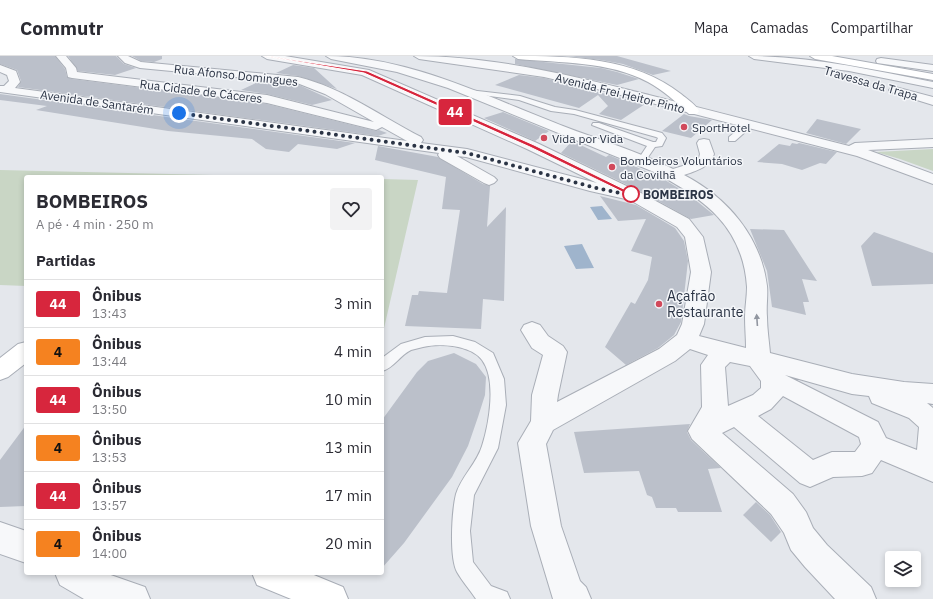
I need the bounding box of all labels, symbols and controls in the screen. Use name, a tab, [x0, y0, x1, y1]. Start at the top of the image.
text: Commutr	[20, 16, 103, 40]
text: Mapa	[694, 19, 728, 37]
text: Camadas	[750, 19, 809, 37]
text: Compartilhar	[831, 19, 913, 37]
street label: Rua Afonso Domingues	[173, 61, 299, 89]
street label: Travessa da Trapa	[822, 62, 920, 104]
street label: Avenida Frei Heitor Pinto	[554, 70, 687, 116]
street label: Rua Cidade de Cáceres	[139, 76, 263, 106]
street label: Avenida de Santarém	[39, 87, 155, 117]
line badge: 44	[437, 99, 473, 125]
your location	[169, 103, 189, 123]
text: 44	[447, 103, 463, 121]
place label: SportHotel	[692, 120, 751, 135]
marker: SportHotel	[679, 122, 689, 132]
place label: Vida por Vida	[552, 131, 624, 146]
marker: Vida por Vida	[539, 133, 549, 143]
place label: Bombeiros Voluntários da Covilhã	[620, 153, 743, 182]
marker: Bombeiros Voluntários da Covilhã	[607, 162, 617, 172]
marker: BOMBEIROS	[622, 185, 640, 203]
place label: BOMBEIROS	[643, 187, 714, 202]
button: heart	[330, 188, 372, 230]
text: BOMBEIROS	[36, 189, 148, 213]
text: A pé · 4 min · 250 m	[36, 216, 154, 233]
text: Partidas	[36, 251, 96, 270]
text: Ônibus	[92, 286, 142, 305]
place label: Açafrão Restaurante	[667, 287, 744, 321]
text: 3 min	[334, 294, 372, 313]
text: 44	[50, 295, 66, 313]
marker: Açafrão Restaurante	[654, 299, 664, 309]
text: 13:43	[92, 305, 127, 322]
one-way arrow	[753, 314, 760, 326]
text: Ônibus	[92, 334, 142, 353]
text: 4 min	[334, 342, 372, 361]
text: 4	[54, 343, 62, 361]
text: 13:44	[92, 353, 127, 370]
text: Ônibus	[92, 382, 142, 401]
text: 10 min	[325, 390, 372, 409]
text: 44	[50, 391, 66, 409]
text: 13:50	[92, 401, 127, 418]
text: Ônibus	[92, 430, 142, 449]
text: 13 min	[325, 438, 372, 457]
text: 4	[54, 439, 62, 457]
text: 13:53	[92, 449, 127, 466]
text: Ônibus	[92, 478, 142, 497]
text: 17 min	[325, 486, 372, 505]
text: 44	[50, 487, 66, 505]
text: 13:57	[92, 497, 127, 514]
text: Ônibus	[92, 526, 142, 545]
text: 20 min	[325, 534, 372, 553]
text: 4	[54, 535, 62, 553]
text: 14:00	[92, 545, 127, 562]
map controls	[885, 551, 921, 587]
button: layers	[885, 551, 921, 587]

